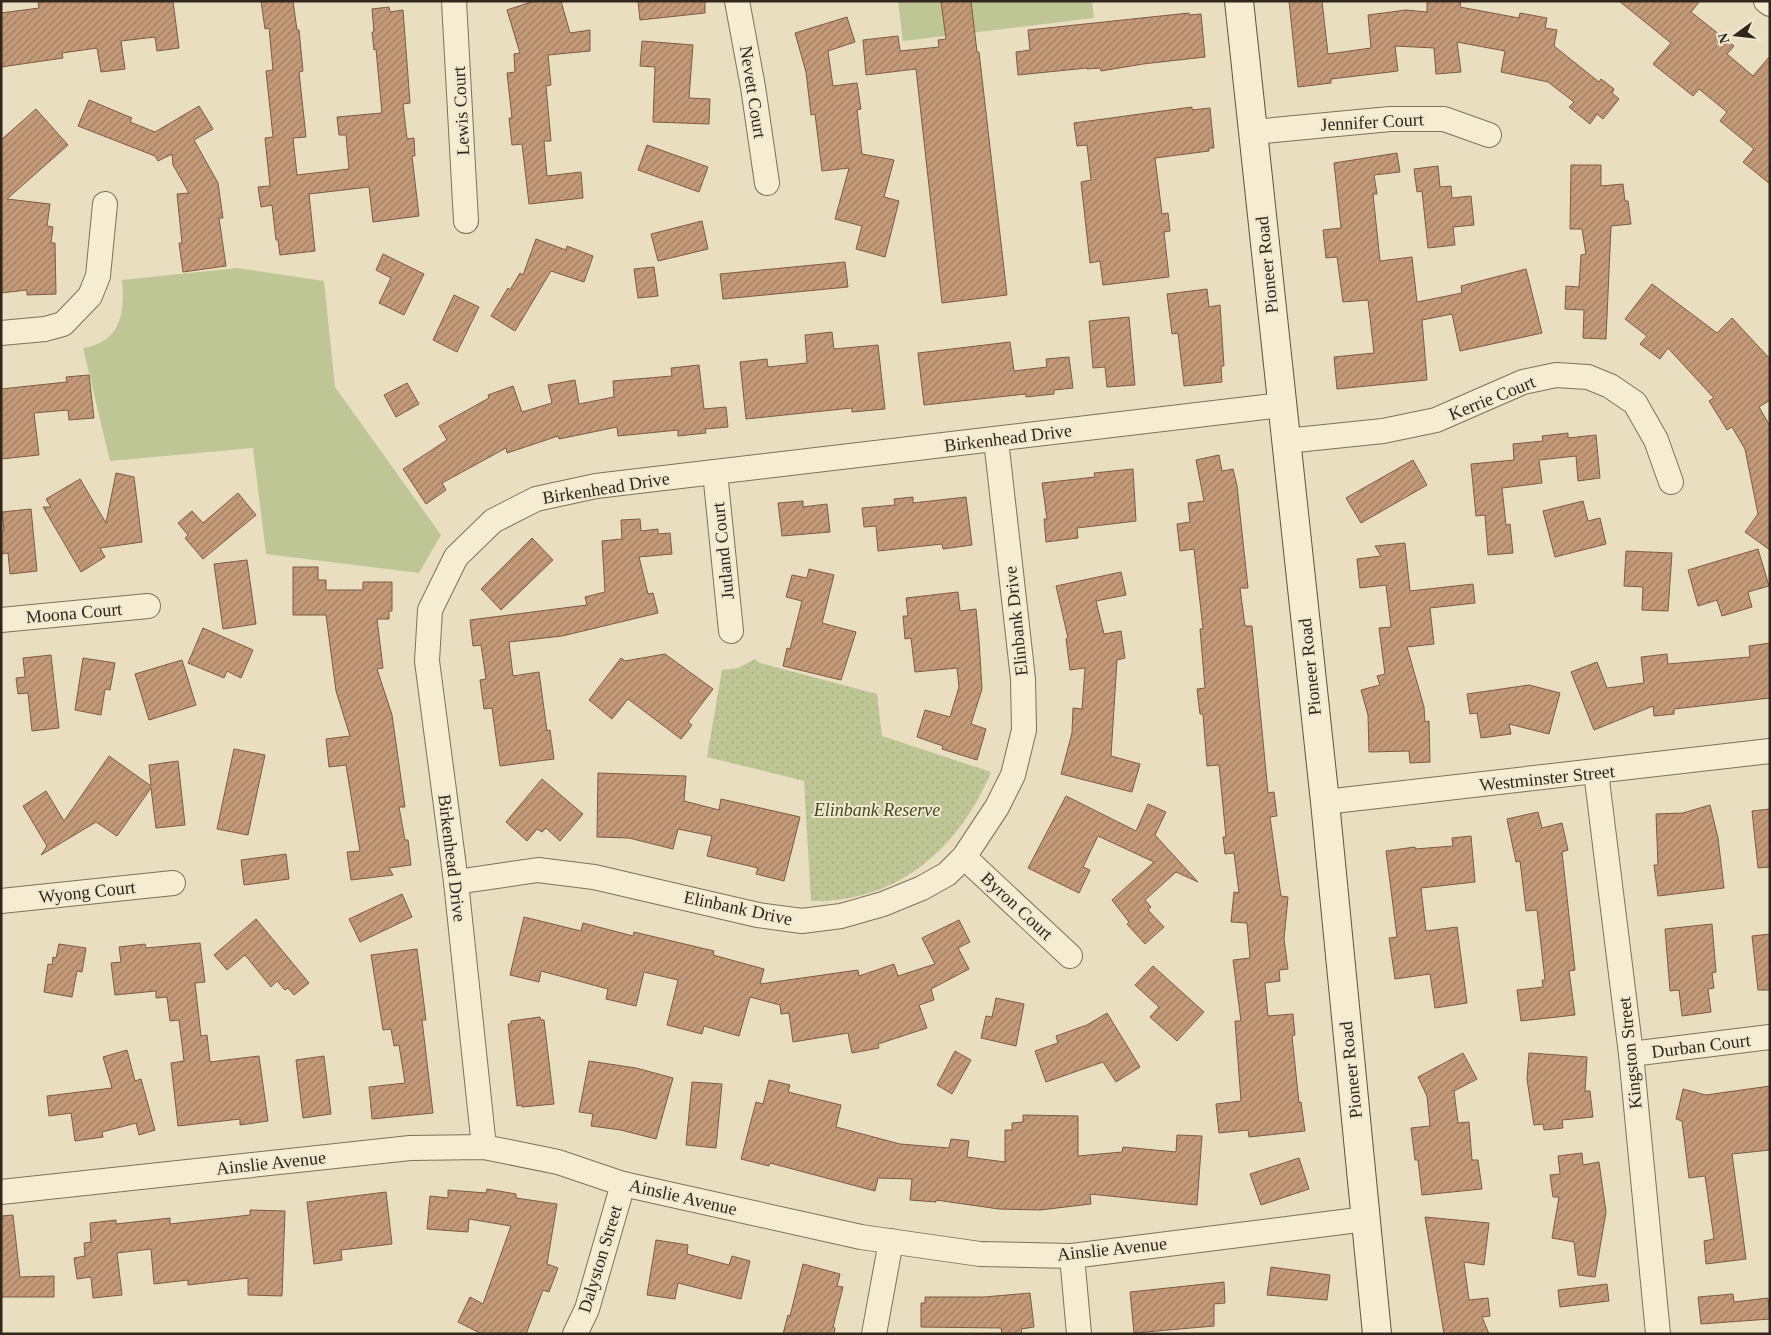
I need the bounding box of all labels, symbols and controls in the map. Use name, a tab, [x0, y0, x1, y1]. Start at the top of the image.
north arrow	[1711, 10, 1761, 60]
text: N	[1715, 31, 1732, 45]
street label: Nevett Court	[736, 44, 770, 140]
street label: Lewis Court	[449, 66, 473, 156]
street label: Jennifer Court	[1320, 109, 1424, 135]
street label: Pioneer Road	[1252, 215, 1282, 315]
street label: Kerrie Court	[1446, 372, 1538, 424]
street label: Birkenhead Drive	[943, 420, 1073, 456]
street label: Birkenhead Drive	[541, 468, 671, 508]
street label: Jutland Court	[708, 501, 738, 601]
street label: Elinbank Drive	[1000, 565, 1032, 677]
street label: Moona Court	[25, 599, 123, 627]
street label: Pioneer Road	[1295, 617, 1325, 717]
street label: Westminster Street	[1478, 761, 1616, 795]
street label: Birkenhead Drive	[434, 793, 470, 923]
park label: Elinbank Reserve	[813, 800, 940, 820]
street label: Byron Court	[977, 868, 1057, 944]
street label: Wyong Court	[38, 877, 136, 907]
street label: Elinbank Drive	[682, 887, 794, 929]
street label: Kingston Street	[1614, 996, 1646, 1110]
street label: Pioneer Road	[1336, 1020, 1366, 1120]
street label: Durban Court	[1650, 1030, 1752, 1062]
street label: Ainslie Avenue	[215, 1147, 327, 1179]
street label: Ainslie Avenue	[627, 1175, 739, 1219]
street label: Dalyston Street	[574, 1203, 626, 1315]
street label: Ainslie Avenue	[1056, 1233, 1168, 1265]

